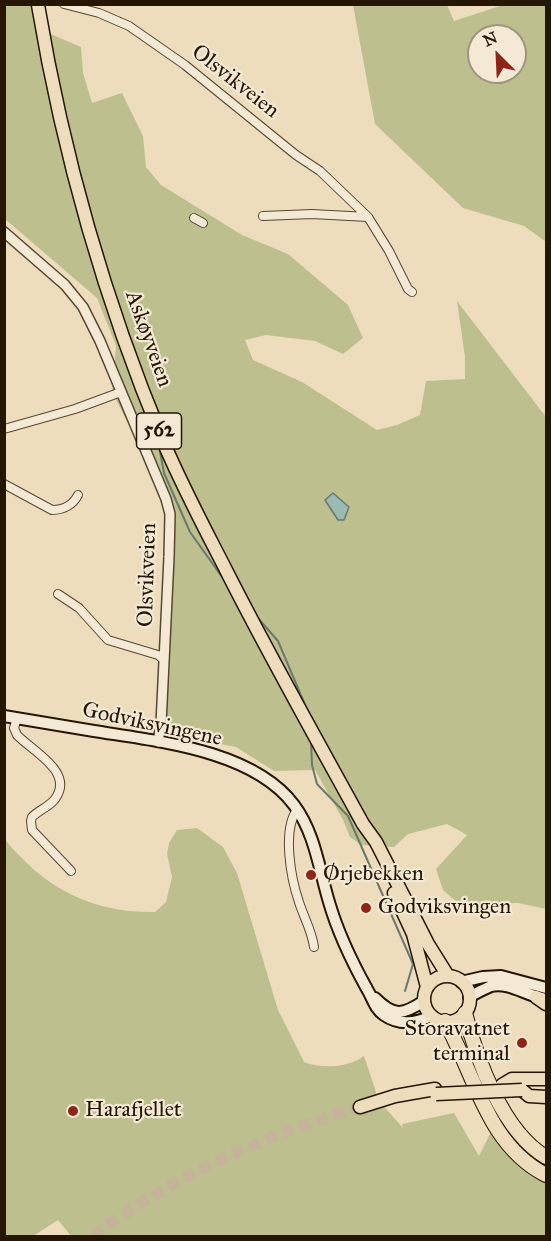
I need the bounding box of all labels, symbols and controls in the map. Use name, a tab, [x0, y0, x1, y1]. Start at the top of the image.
north arrow	[467, 24, 527, 84]
text: N	[480, 27, 500, 50]
street label: Olsvikveien	[186, 40, 284, 124]
street label: Askøyveien	[118, 287, 178, 391]
road number: 562	[136, 413, 182, 449]
street label: Olsvikveien	[133, 522, 163, 628]
street label: Godviksvingene	[80, 697, 224, 753]
place label: Ørjebekken	[323, 862, 424, 888]
marker: Ørjebekken	[304, 868, 318, 882]
place label: Godviksvingen	[378, 895, 511, 921]
marker: Godviksvingen	[359, 901, 373, 915]
place label: Storavatnet terminal	[405, 1017, 510, 1068]
marker: Storavatnet terminal	[515, 1036, 529, 1050]
place label: Harafjellet	[85, 1098, 182, 1124]
marker: Harafjellet	[66, 1104, 80, 1118]

